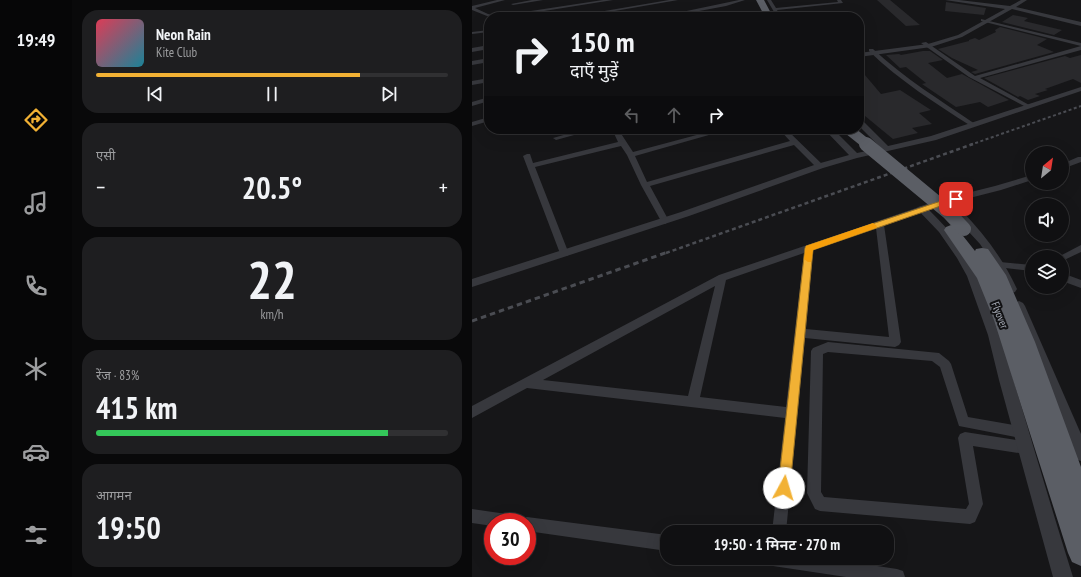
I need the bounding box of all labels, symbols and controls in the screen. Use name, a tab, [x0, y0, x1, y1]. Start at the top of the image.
text: 150 m	[570, 23, 634, 60]
text: Neon Rain	[156, 25, 211, 44]
text: 19:49	[17, 28, 55, 51]
icon: right	[504, 28, 556, 80]
text: Kite Club	[156, 44, 197, 61]
text: दाएँ मुड़ें	[570, 59, 618, 82]
icon: previous	[144, 83, 166, 105]
icon: pause	[261, 83, 283, 105]
icon: next	[378, 83, 400, 105]
icon: left	[621, 104, 643, 126]
icon: ahead	[663, 104, 685, 126]
icon: right	[705, 104, 727, 126]
icon: directions	[22, 106, 50, 134]
north arrow	[1025, 146, 1069, 190]
map controls	[1025, 146, 1069, 294]
text: एसी	[96, 147, 115, 164]
text: 20.5°	[242, 168, 302, 207]
text: −	[96, 173, 105, 201]
text: +	[439, 173, 448, 201]
pin	[939, 182, 973, 216]
icon: arrive	[945, 188, 967, 210]
icon: music	[22, 189, 50, 217]
button: sound	[1025, 198, 1069, 242]
text: 22	[247, 246, 297, 313]
button: layers	[1025, 250, 1069, 294]
icon: phone	[22, 272, 50, 300]
street label: Flyover	[988, 300, 1012, 330]
text: km/h	[260, 306, 284, 323]
icon: climate	[22, 355, 50, 383]
text: रेंज · 83%	[96, 367, 139, 384]
text: 415 km	[96, 388, 177, 427]
icon: car	[22, 438, 50, 466]
position arrow	[763, 467, 805, 509]
text: आगमन	[96, 487, 132, 504]
text: 19:50	[96, 508, 161, 547]
speed limit sign: 30	[484, 513, 536, 565]
icon: filters	[22, 521, 50, 549]
text: 19:50 · 1 मिनट · 270 m	[714, 535, 840, 554]

